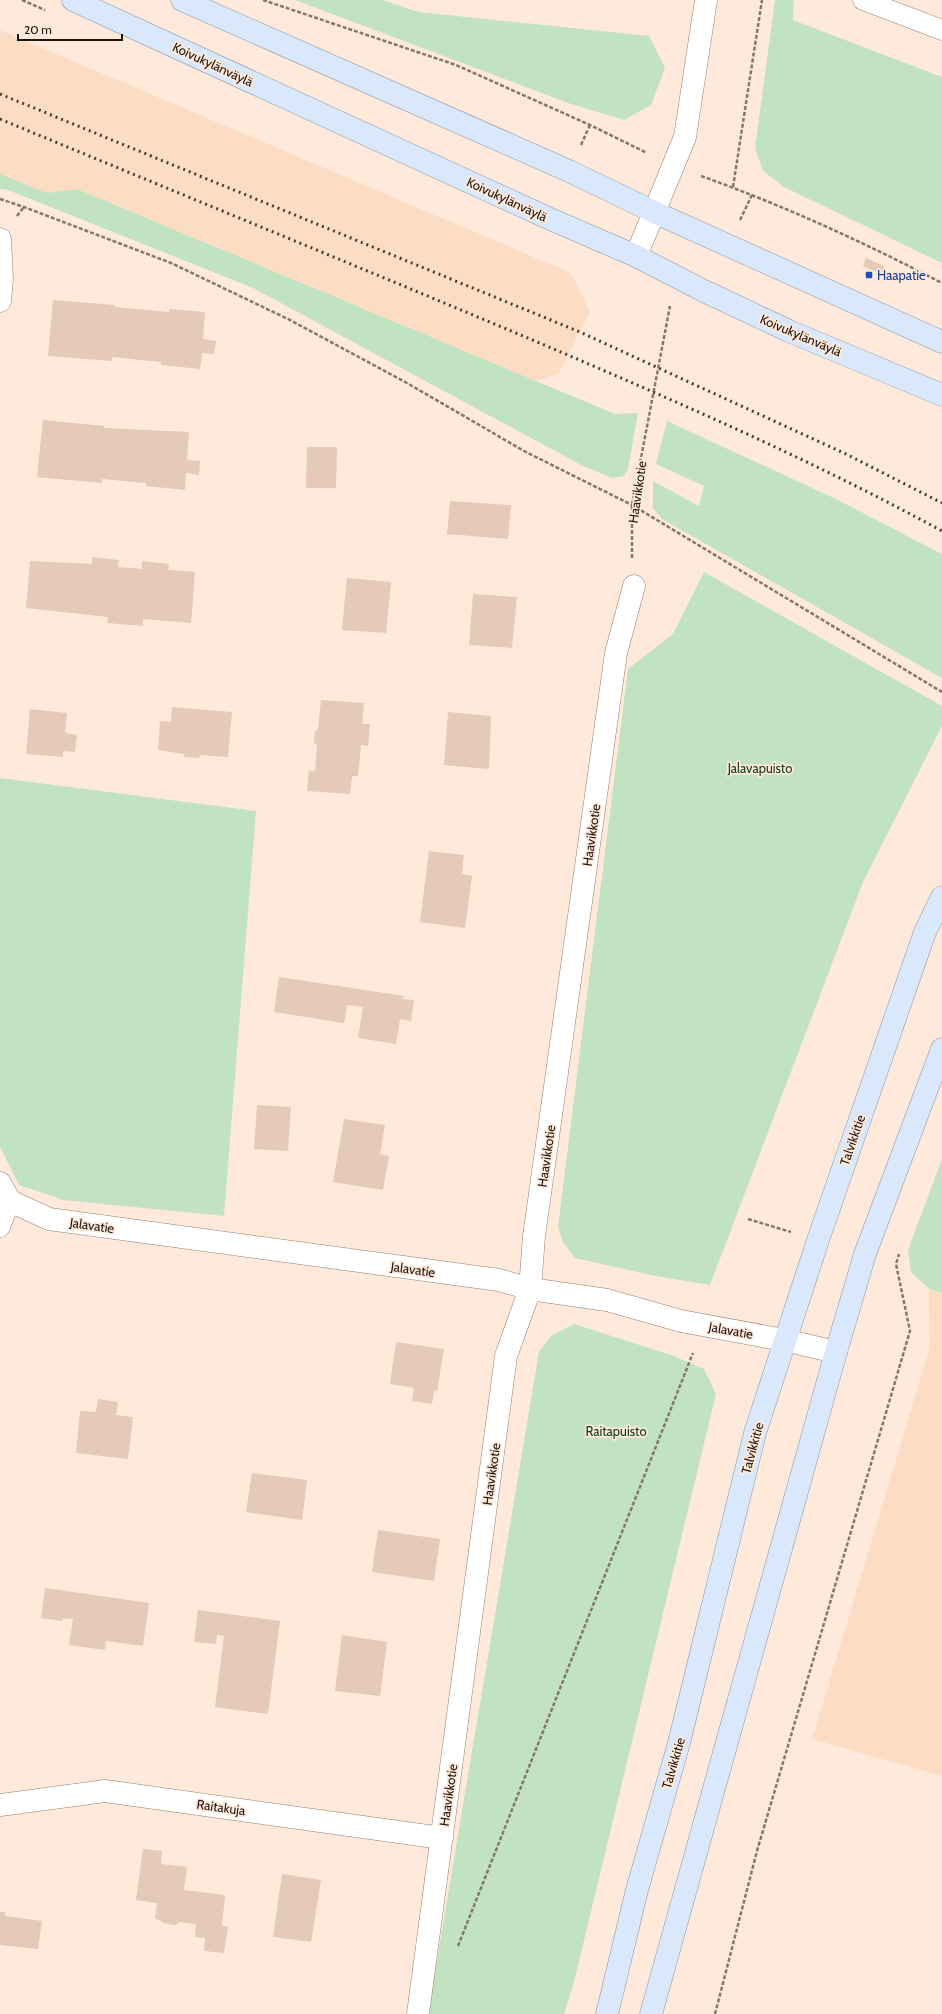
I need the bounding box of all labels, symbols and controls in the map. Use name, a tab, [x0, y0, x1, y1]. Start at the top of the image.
scale bar	[18, 16, 122, 42]
text: 20 m	[24, 22, 52, 37]
street label: Koivukylänväylä	[170, 38, 256, 90]
street label: Koivukylänväylä	[464, 173, 550, 225]
place label: Haapatie	[877, 267, 926, 283]
marker: Haapatie	[864, 270, 874, 280]
street label: Koivukylänväylä	[758, 311, 845, 360]
street label: Haavikkotie	[625, 460, 649, 524]
park label: Jalavapuisto	[727, 760, 792, 776]
street label: Haavikkotie	[579, 803, 603, 867]
street label: Talvikkitie	[836, 1112, 868, 1168]
street label: Haavikkotie	[534, 1124, 558, 1188]
street label: Jalavatie	[68, 1214, 116, 1236]
street label: Jalavatie	[389, 1258, 437, 1280]
street label: Jalavatie	[707, 1318, 755, 1342]
street label: Talvikkitie	[737, 1420, 767, 1476]
park label: Raitapuisto	[585, 1423, 647, 1439]
street label: Haavikkotie	[479, 1442, 503, 1506]
street label: Talvikkitie	[658, 1735, 688, 1791]
street label: Haavikkotie	[436, 1763, 460, 1827]
street label: Raitakuja	[195, 1796, 247, 1819]

